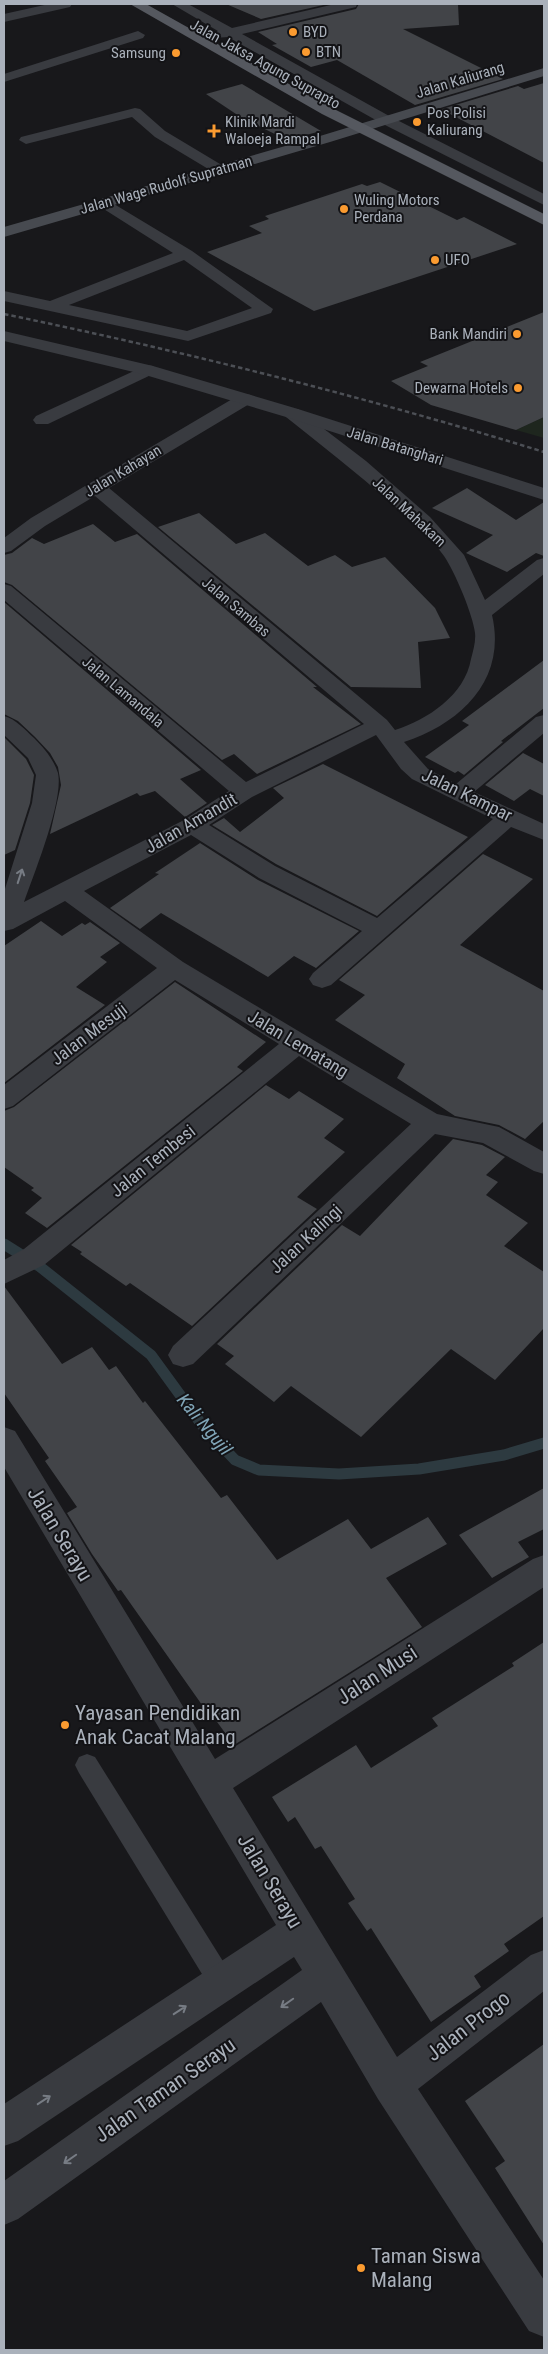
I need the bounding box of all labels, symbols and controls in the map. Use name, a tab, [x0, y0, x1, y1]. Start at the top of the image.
street label: Jalan Jaksa Agung Suprapto	[187, 15, 343, 113]
place label: BYD	[303, 23, 327, 41]
marker: BYD	[287, 26, 299, 38]
place label: BTN	[316, 43, 341, 61]
place label: Samsung	[111, 44, 166, 62]
marker: BTN	[300, 46, 312, 58]
marker: Samsung	[170, 47, 182, 59]
street label: Jalan Kaliurang	[414, 58, 506, 102]
place label: Pos Polisi Kaliurang	[427, 104, 486, 139]
place label: Klinik Mardi Waloeja Rampal	[225, 113, 320, 148]
marker: Pos Polisi Kaliurang	[411, 116, 423, 128]
marker: Klinik Mardi Waloeja Rampal	[207, 124, 221, 138]
street label: Jalan Wage Rudolf Supratman	[78, 152, 254, 218]
place label: Wuling Motors Perdana	[354, 191, 440, 226]
marker: Wuling Motors Perdana	[338, 203, 350, 215]
place label: UFO	[445, 251, 470, 269]
marker: UFO	[429, 254, 441, 266]
place label: Bank Mandiri	[429, 325, 507, 343]
marker: Bank Mandiri	[511, 328, 523, 340]
place label: Dewarna Hotels	[414, 379, 508, 397]
marker: Dewarna Hotels	[512, 382, 524, 394]
street label: Jalan Batanghari	[345, 423, 445, 469]
street label: Jalan Kahayan	[81, 441, 165, 501]
street label: Jalan Mahakam	[368, 473, 450, 551]
street label: Jalan Sambas	[198, 573, 274, 641]
street label: Jalan Lamandala	[78, 653, 168, 731]
street label: Jalan Kampar	[419, 764, 516, 826]
street label: Jalan Amandit	[141, 788, 240, 857]
one-way arrow	[16, 868, 26, 884]
street label: Jalan Mesuji	[46, 998, 131, 1069]
street label: Jalan Lematang	[244, 1005, 352, 1082]
street label: Jalan Tembesi	[106, 1120, 199, 1201]
street label: Jalan Kalingi	[265, 1200, 346, 1277]
water label: Kali Ngujil	[172, 1389, 238, 1461]
street label: Jalan Serayu	[23, 1483, 97, 1585]
street label: Jalan Musi	[333, 1640, 421, 1710]
place label: Yayasan Pendidikan Anak Cacat Malang	[75, 1701, 240, 1749]
marker: Yayasan Pendidikan Anak Cacat Malang	[59, 1719, 71, 1731]
street label: Jalan Serayu	[233, 1830, 307, 1932]
street label: Jalan Progo	[421, 1986, 515, 2066]
one-way arrow	[281, 1998, 295, 2008]
one-way arrow	[173, 2005, 187, 2015]
street label: Jalan Taman Serayu	[90, 2033, 240, 2147]
one-way arrow	[37, 2095, 51, 2105]
one-way arrow	[63, 2153, 77, 2164]
place label: Taman Siswa Malang	[371, 2244, 481, 2292]
marker: Taman Siswa Malang	[355, 2262, 367, 2274]

